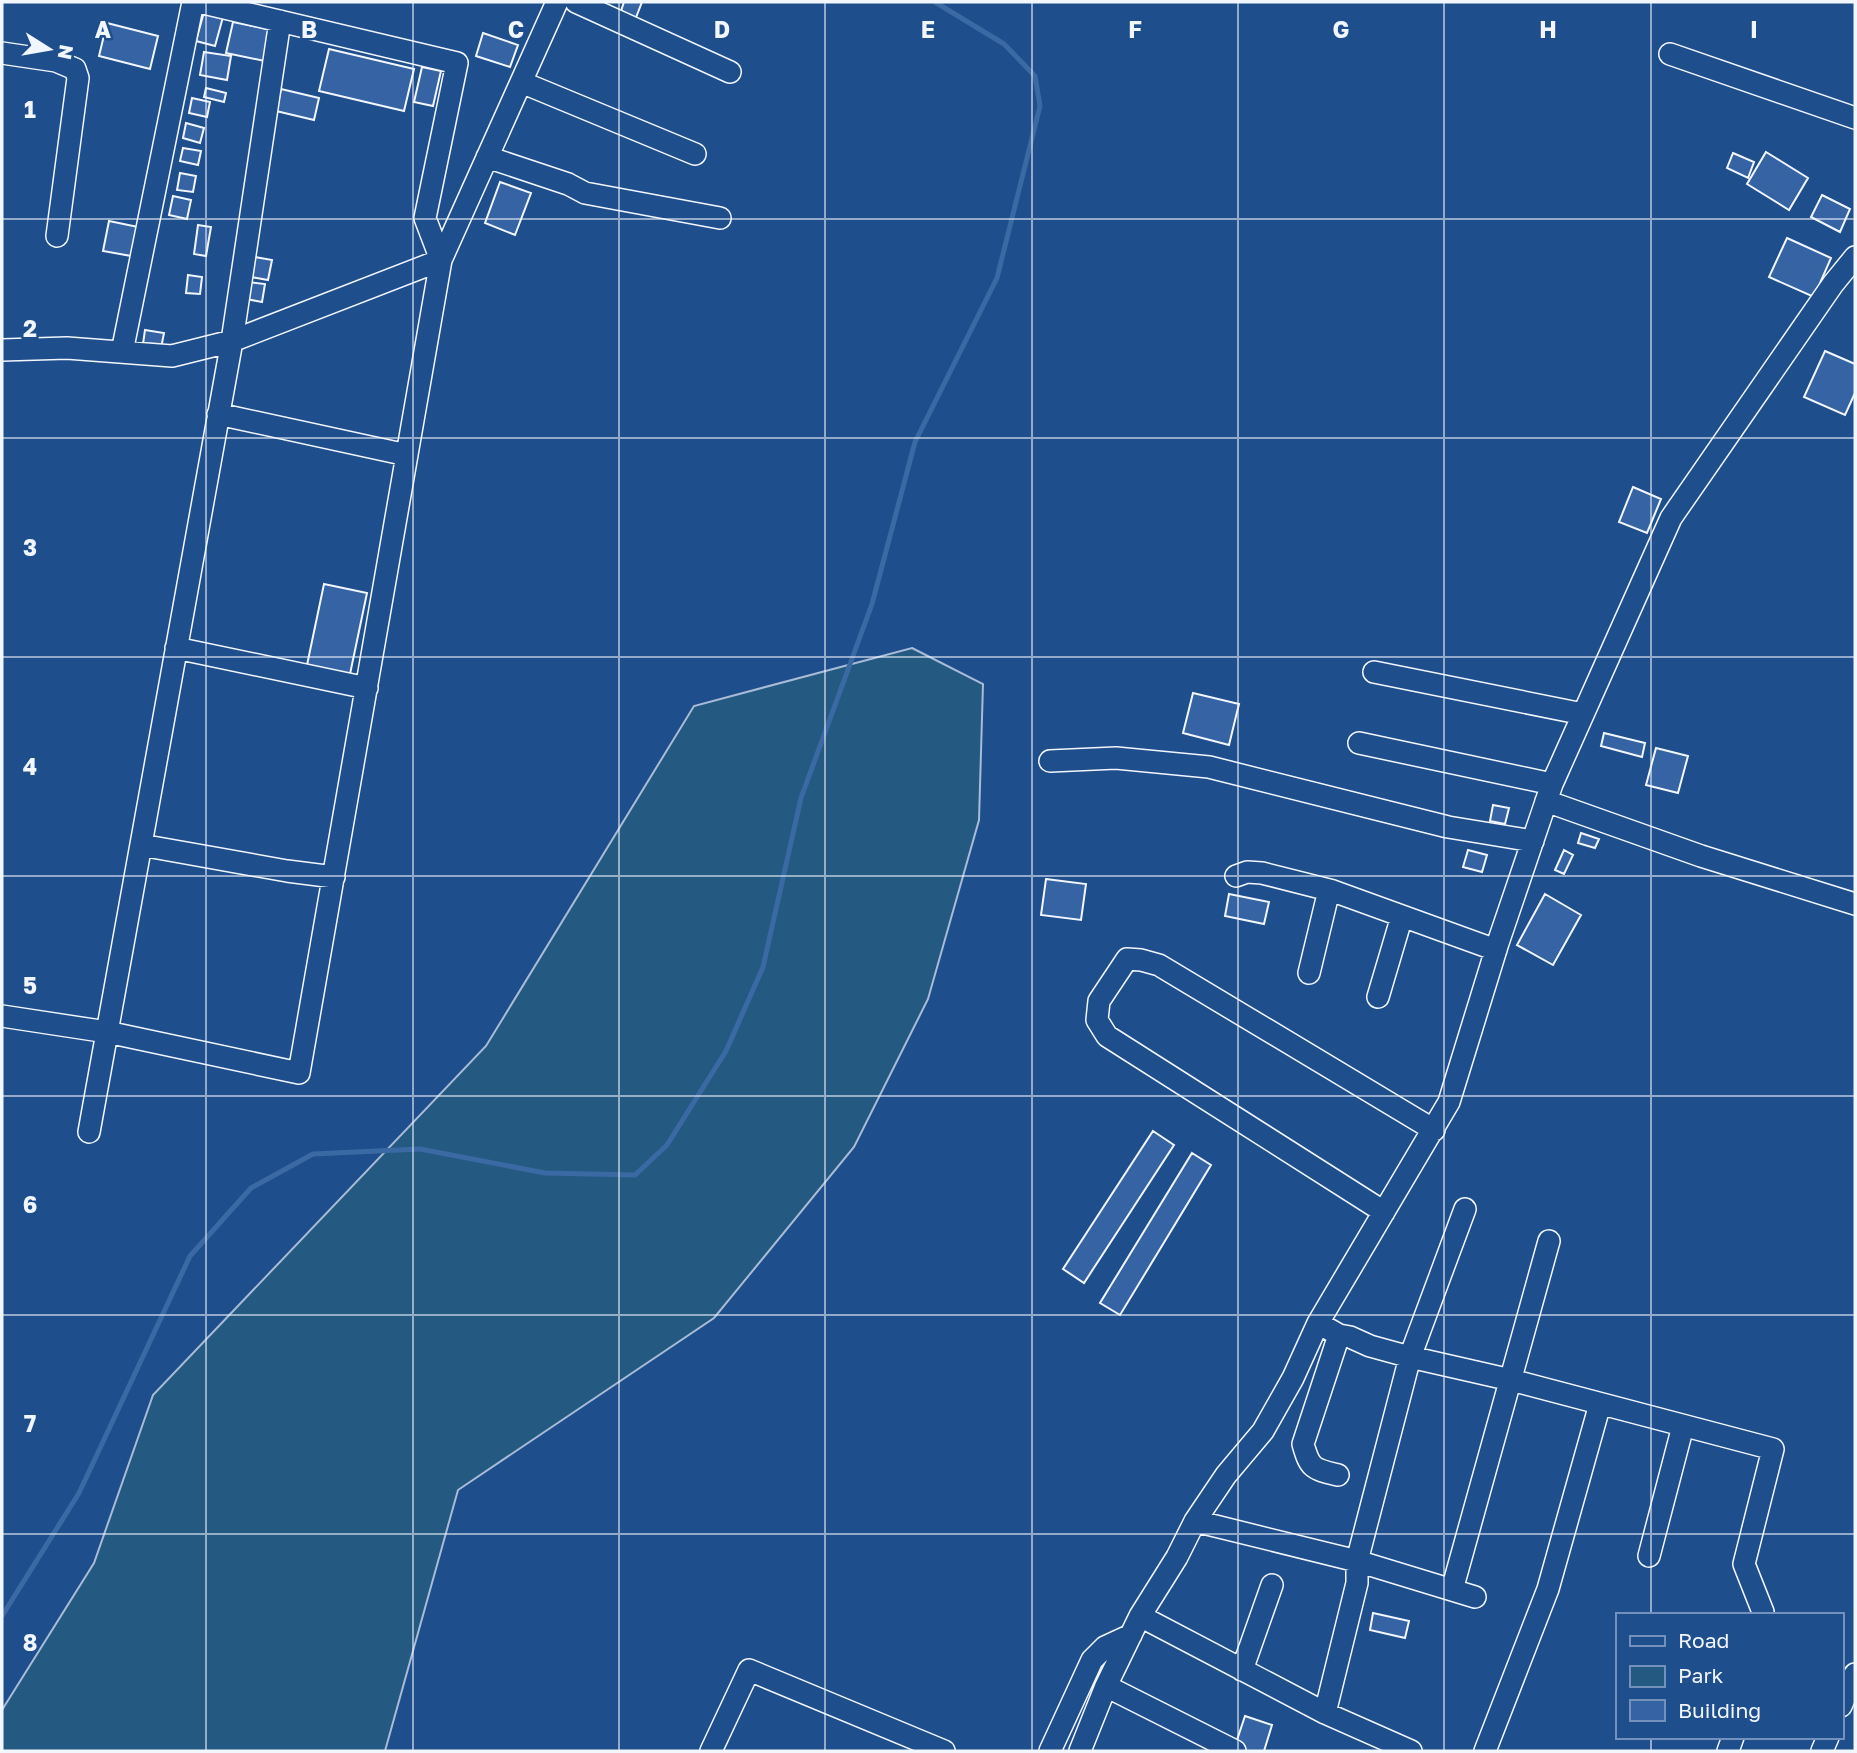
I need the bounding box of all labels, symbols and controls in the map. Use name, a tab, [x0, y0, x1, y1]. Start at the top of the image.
north arrow	[14, 14, 84, 84]
text: A	[95, 15, 112, 43]
text: B	[301, 15, 317, 43]
text: C	[508, 15, 524, 43]
text: D	[714, 15, 730, 43]
text: E	[921, 15, 935, 43]
text: F	[1128, 15, 1142, 43]
text: G	[1333, 15, 1349, 43]
text: H	[1539, 15, 1557, 43]
text: I	[1750, 15, 1758, 43]
text: N	[54, 43, 79, 62]
text: 1	[24, 95, 36, 123]
text: 2	[23, 314, 37, 342]
text: 3	[23, 533, 37, 561]
text: 4	[23, 752, 37, 780]
text: 5	[23, 971, 37, 999]
text: 6	[23, 1190, 37, 1218]
text: 7	[24, 1409, 36, 1437]
legend	[1616, 1613, 1843, 1739]
text: Road	[1678, 1627, 1729, 1653]
text: 8	[23, 1628, 37, 1656]
text: Park	[1678, 1662, 1724, 1688]
text: Building	[1678, 1697, 1761, 1723]

